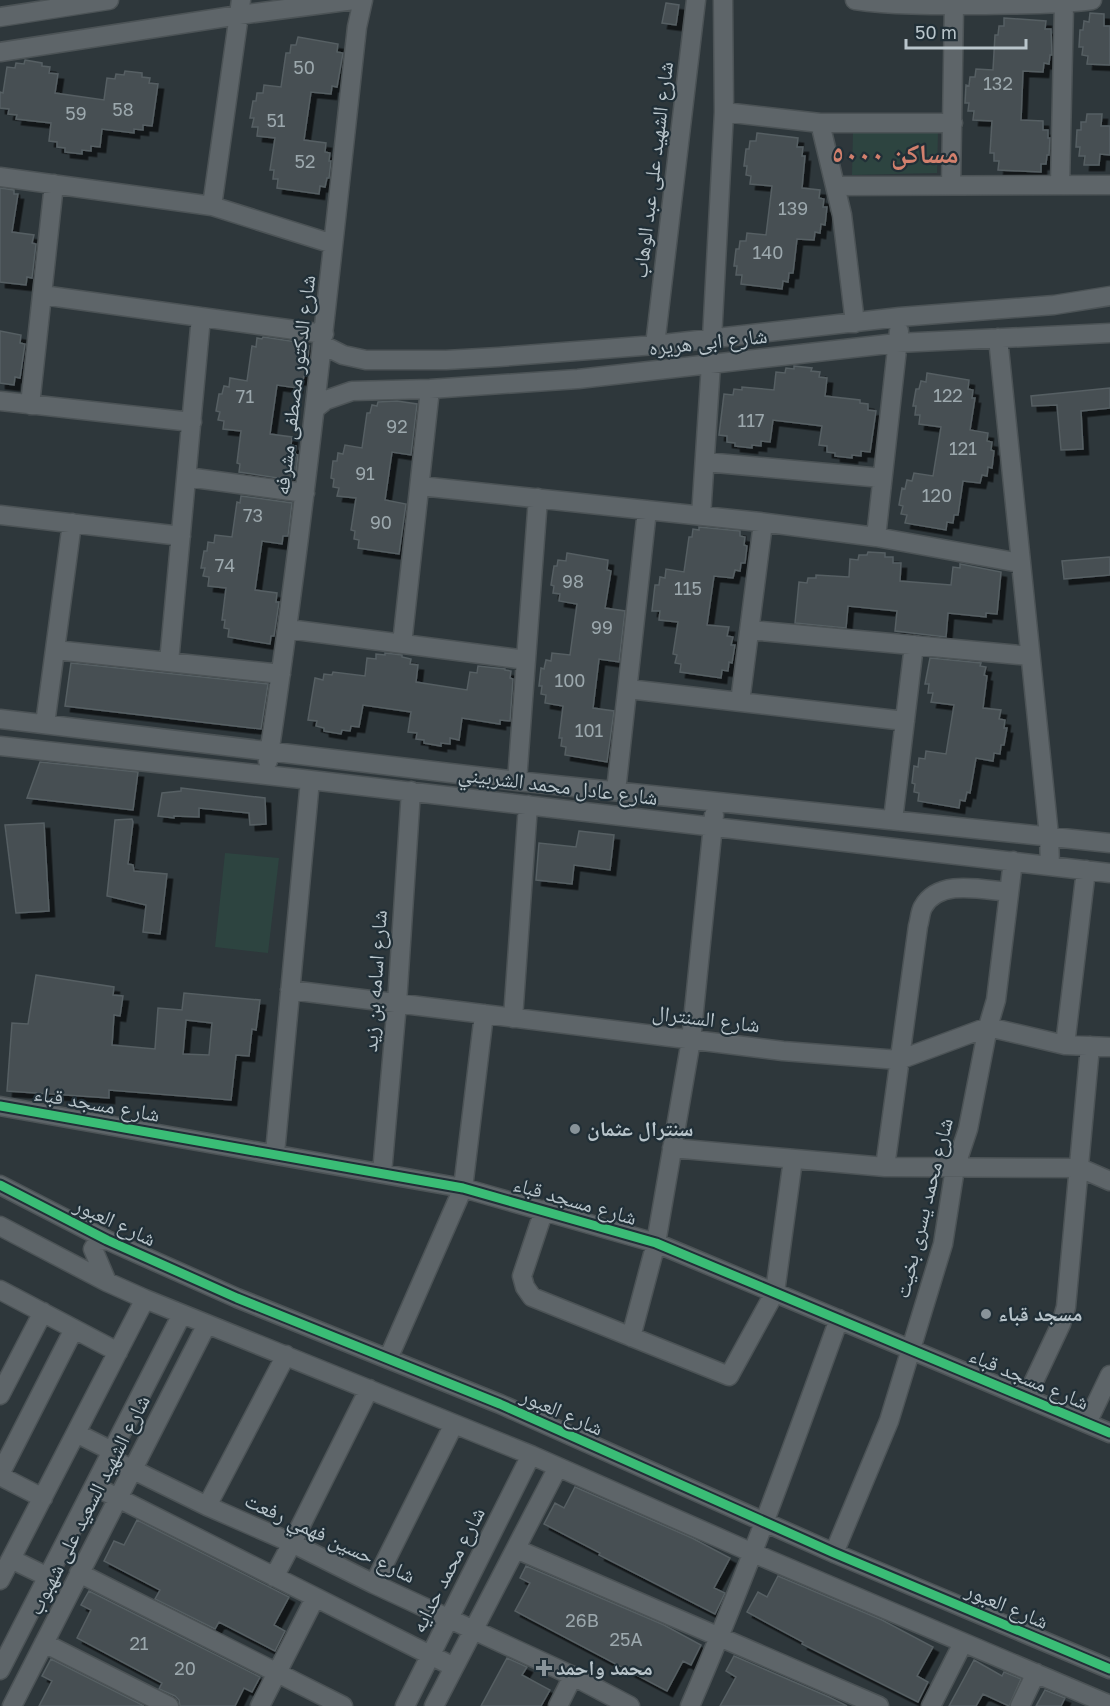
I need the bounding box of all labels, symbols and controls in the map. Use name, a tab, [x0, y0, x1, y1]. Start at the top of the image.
scale bar	[906, 12, 1026, 50]
text: 50 m	[915, 21, 957, 43]
house number: 50	[293, 56, 315, 78]
street label: شارع الشهيد على عبد الوهاب	[626, 60, 679, 280]
house number: 132	[983, 72, 1013, 94]
house number: 58	[112, 98, 134, 120]
house number: 59	[65, 102, 87, 124]
house number: 51	[266, 109, 286, 131]
district label: مساكن ٥٠٠٠	[832, 137, 958, 170]
house number: 52	[295, 150, 315, 172]
house number: 139	[778, 197, 808, 219]
house number: 140	[753, 241, 783, 263]
street label: شارع الدكتور مصطفى مشرفه	[268, 273, 321, 496]
street label: شارع ابى هريره	[647, 322, 769, 361]
house number: 122	[933, 384, 963, 406]
house number: 71	[236, 385, 254, 407]
house number: 117	[738, 409, 765, 431]
house number: 92	[386, 415, 408, 437]
house number: 121	[949, 437, 977, 459]
house number: 91	[355, 462, 375, 484]
house number: 120	[922, 484, 952, 506]
house number: 73	[243, 504, 263, 526]
house number: 90	[370, 511, 392, 533]
house number: 74	[215, 554, 235, 576]
house number: 98	[562, 570, 584, 592]
house number: 115	[674, 577, 702, 599]
house number: 99	[591, 616, 613, 638]
house number: 100	[554, 669, 586, 691]
house number: 101	[575, 719, 604, 741]
street label: شارع عادل محمد الشربيني	[456, 760, 659, 814]
street label: شارع اسامه بن زيد	[356, 909, 393, 1053]
street label: شارع السنترال	[651, 999, 761, 1038]
street label: شارع مسجد قباء	[32, 1079, 162, 1128]
place label: سنترال عثمان	[587, 1115, 694, 1142]
street label: شارع محمد يسرى بخيت	[888, 1115, 959, 1301]
marker: سنترال عثمان	[568, 1122, 582, 1136]
street label: شارع مسجد قباء	[510, 1170, 640, 1231]
street label: شارع العبور	[69, 1190, 161, 1252]
place label: مسجد قباء	[998, 1300, 1082, 1326]
marker: مسجد قباء	[979, 1307, 993, 1321]
street label: شارع مسجد قباء	[965, 1341, 1093, 1416]
street label: شارع العبور	[516, 1381, 608, 1442]
street label: شارع الشهيد السعيد على شهبوب	[21, 1390, 156, 1619]
street label: شارع حسين فهمي رفعت	[239, 1486, 420, 1592]
street label: شارع محمد حدايه	[404, 1502, 491, 1637]
street label: شارع العبور	[961, 1576, 1053, 1635]
house number: 26B	[565, 1609, 599, 1631]
house number: 25A	[610, 1628, 642, 1650]
house number: 21	[129, 1632, 149, 1654]
place label: محمد واحمد	[556, 1654, 653, 1680]
house number: 20	[174, 1657, 196, 1679]
marker: محمد واحمد	[537, 1661, 551, 1675]

